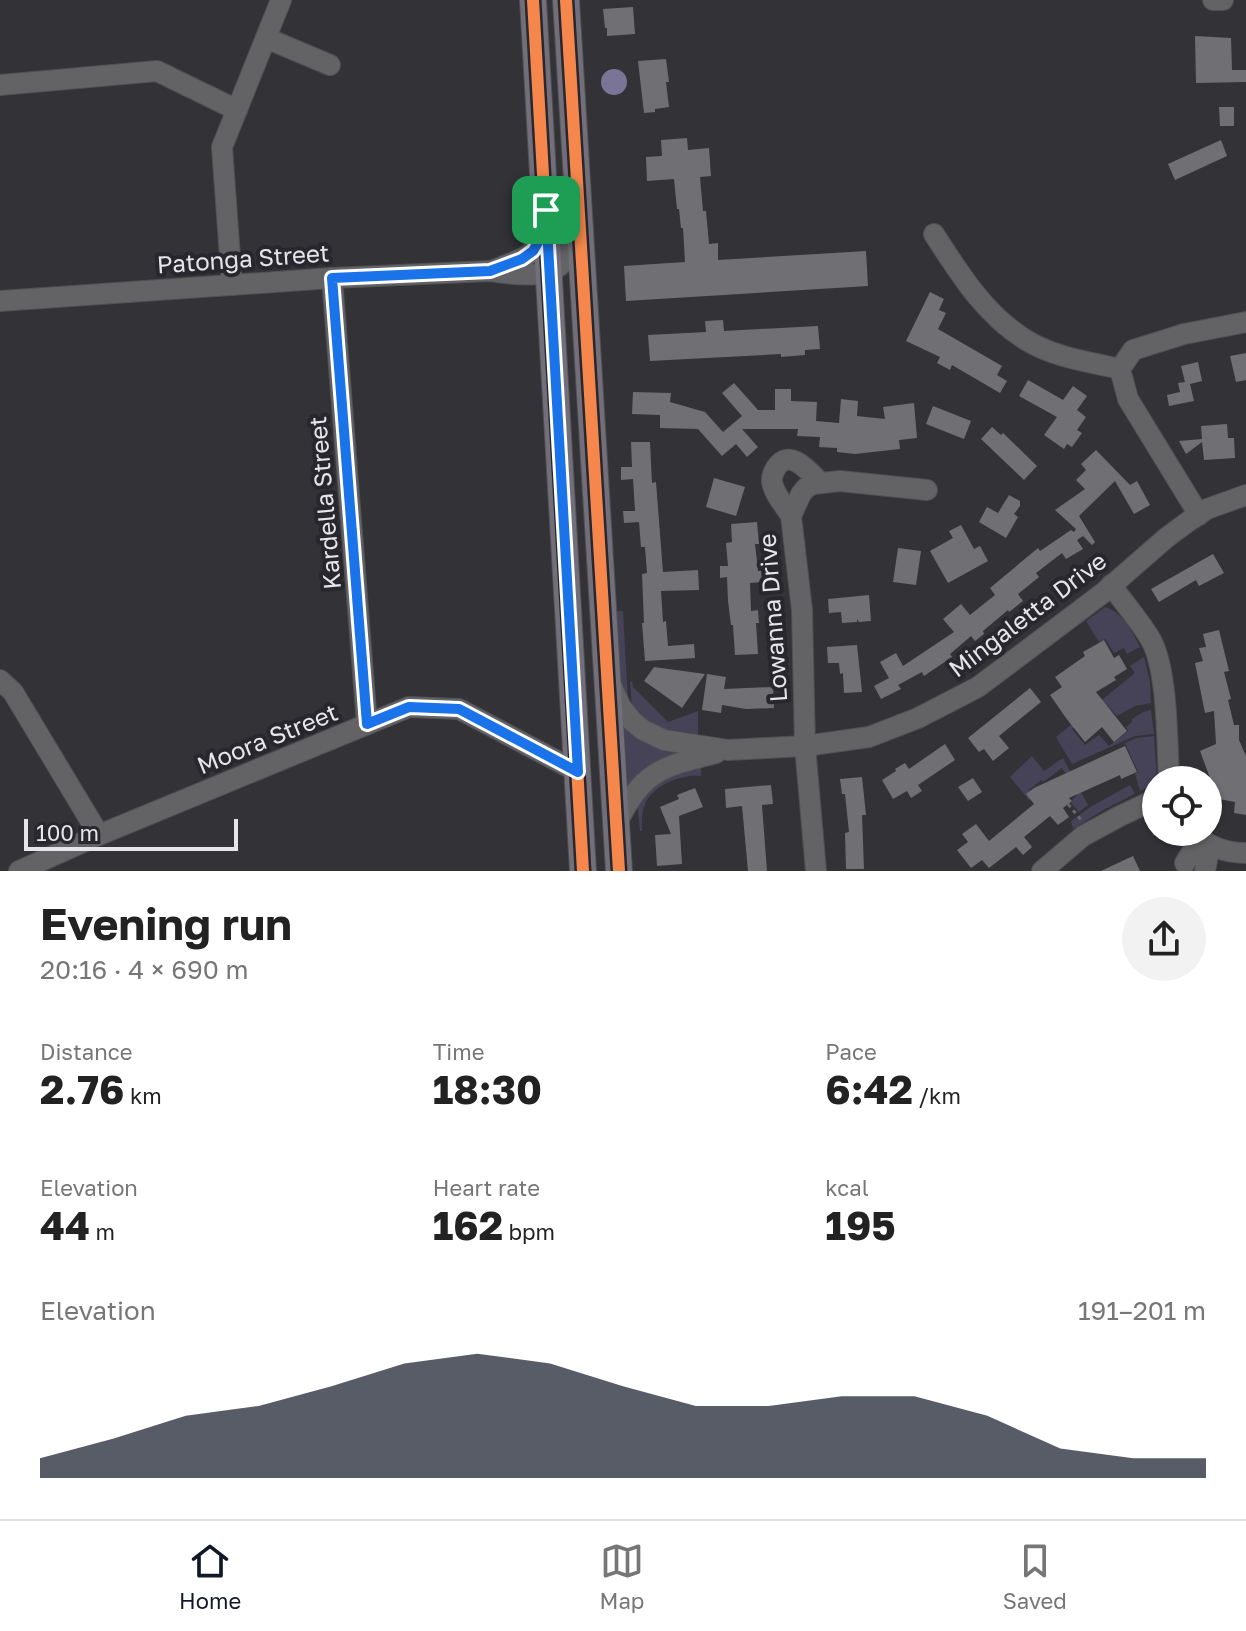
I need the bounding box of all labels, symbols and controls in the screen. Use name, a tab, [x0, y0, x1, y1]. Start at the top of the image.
pin	[512, 176, 580, 244]
icon: arrive	[524, 188, 568, 232]
street label: Patonga Street	[156, 238, 330, 278]
street label: Kardella Street	[302, 415, 346, 591]
street label: Lowanna Drive	[752, 533, 792, 703]
street label: Mingaletta Drive	[943, 545, 1111, 683]
street label: Moora Street	[192, 697, 342, 779]
map controls	[1142, 766, 1222, 846]
button: locate	[1142, 766, 1222, 846]
scale bar	[24, 815, 238, 851]
text: 100 m	[36, 819, 99, 846]
text: Evening run	[40, 897, 292, 950]
button: share	[1122, 897, 1206, 981]
text: 20:16 · 4 × 690 m	[40, 954, 248, 985]
text: Distance	[40, 1038, 132, 1065]
text: Time	[433, 1038, 484, 1065]
text: Pace	[825, 1038, 877, 1065]
text: 2.76	[40, 1065, 124, 1113]
text: 18:30	[433, 1065, 542, 1113]
text: 6:42	[825, 1065, 913, 1113]
text: km	[124, 1082, 162, 1109]
text: /km	[913, 1082, 961, 1109]
text: Elevation	[40, 1174, 138, 1201]
text: Heart rate	[433, 1174, 540, 1201]
text: kcal	[825, 1174, 869, 1201]
text: 44	[40, 1201, 90, 1249]
text: 162	[433, 1201, 503, 1249]
text: 195	[825, 1201, 896, 1249]
text: m	[90, 1218, 115, 1245]
text: bpm	[503, 1218, 555, 1245]
text: Elevation	[40, 1295, 156, 1326]
text: 191–201 m	[1078, 1295, 1206, 1326]
tab: Home	[179, 1539, 241, 1614]
tab: Map	[600, 1539, 644, 1614]
tab: Saved	[1003, 1539, 1067, 1614]

